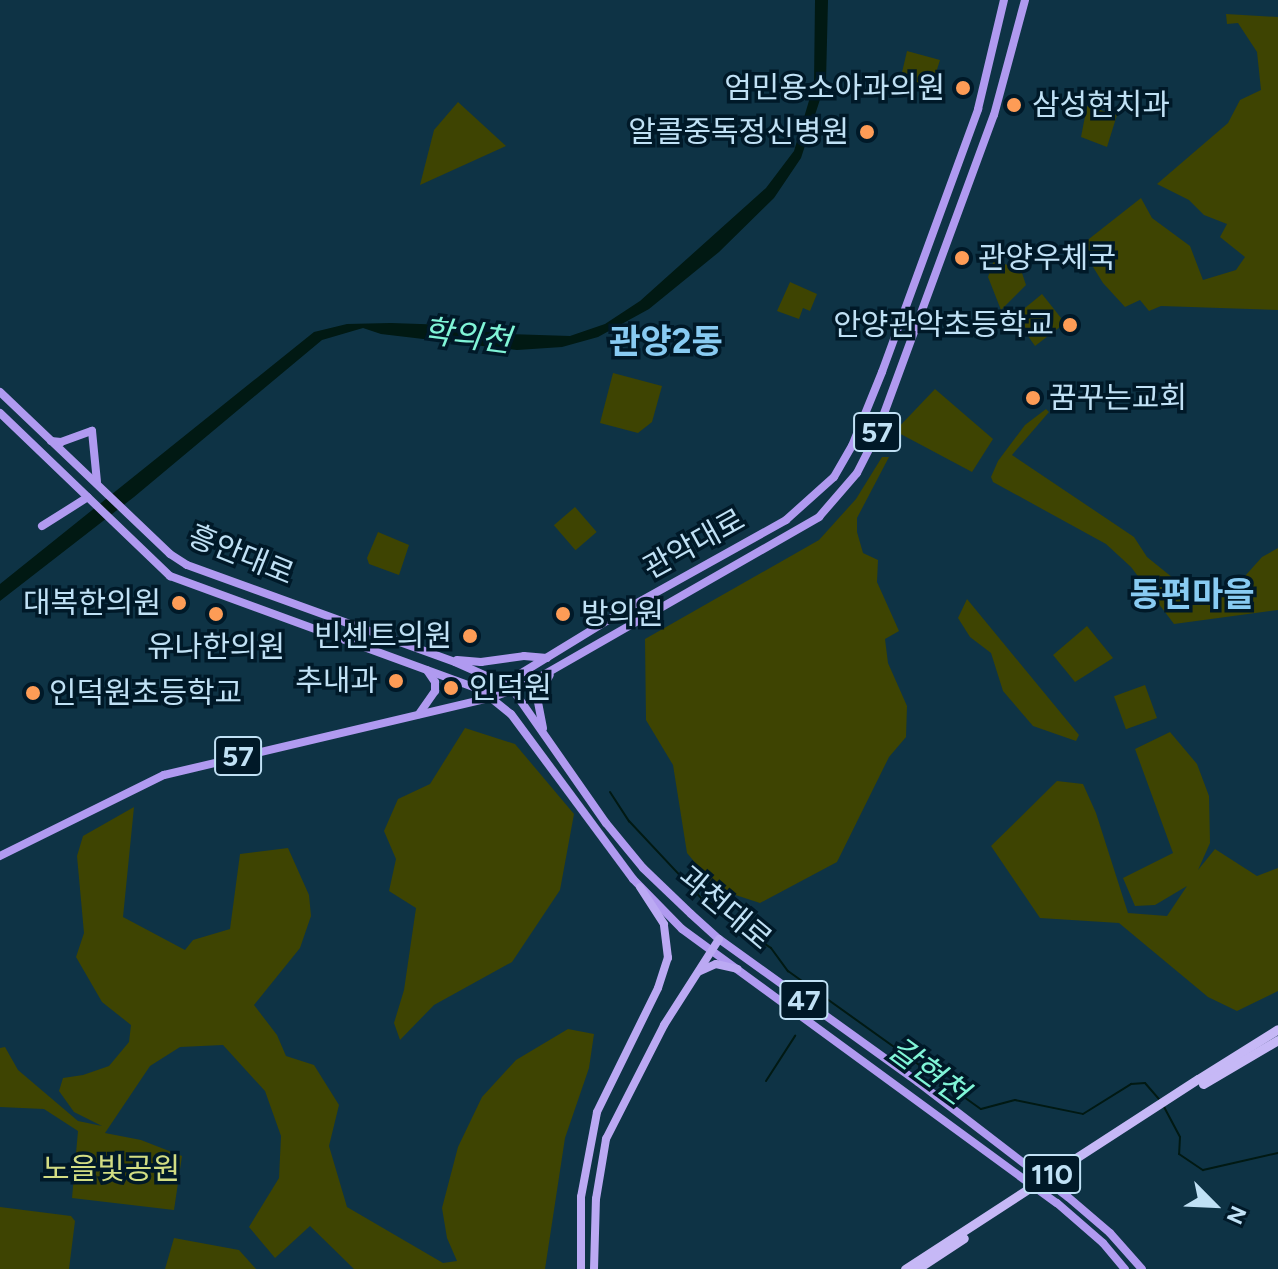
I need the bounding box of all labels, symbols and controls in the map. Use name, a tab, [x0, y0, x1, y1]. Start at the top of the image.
place label: 엄민용소아과의원	[724, 70, 945, 106]
marker: 엄민용소아과의원	[952, 77, 974, 99]
place label: 삼성현치과	[1032, 87, 1170, 123]
marker: 삼성현치과	[1003, 94, 1025, 116]
place label: 알콜중독정신병원	[628, 114, 849, 150]
marker: 알콜중독정신병원	[856, 121, 878, 143]
place label: 관양우체국	[978, 240, 1116, 276]
marker: 관양우체국	[953, 249, 971, 267]
place label: 안양관악초등학교	[833, 307, 1054, 343]
water label: 학의천	[421, 312, 513, 360]
marker: 안양관악초등학교	[1061, 316, 1079, 334]
district label: 관양2동	[609, 322, 723, 362]
place label: 꿈꾸는교회	[1049, 380, 1187, 416]
marker: 꿈꾸는교회	[1024, 389, 1042, 407]
road number: 57	[853, 408, 901, 456]
street label: 관악대로	[637, 501, 751, 587]
street label: 흥안대로	[183, 518, 299, 592]
district label: 동편마을	[1129, 575, 1255, 615]
place label: 대복한의원	[23, 585, 161, 621]
marker: 대복한의원	[168, 592, 190, 614]
place label: 방의원	[581, 596, 664, 632]
marker: 유나한의원	[205, 603, 227, 625]
marker: 방의원	[552, 603, 574, 625]
place label: 빈센트의원	[314, 618, 452, 654]
marker: 빈센트의원	[459, 625, 481, 647]
place label: 유나한의원	[147, 629, 285, 665]
place label: 추내과	[295, 663, 378, 699]
marker: 추내과	[385, 670, 407, 692]
place label: 인덕원	[469, 670, 552, 706]
place label: 인덕원초등학교	[49, 675, 242, 711]
marker: 인덕원	[440, 677, 462, 699]
marker: 인덕원초등학교	[24, 684, 42, 702]
road number: 57	[214, 732, 262, 780]
street label: 과천대로	[671, 859, 779, 957]
road number: 47	[778, 976, 830, 1024]
water label: 갈현천	[881, 1030, 975, 1112]
road number: 110	[1022, 1150, 1082, 1198]
park label: 노을빛공원	[42, 1151, 180, 1187]
north arrow	[1174, 1165, 1254, 1245]
text: N	[1221, 1202, 1252, 1228]

